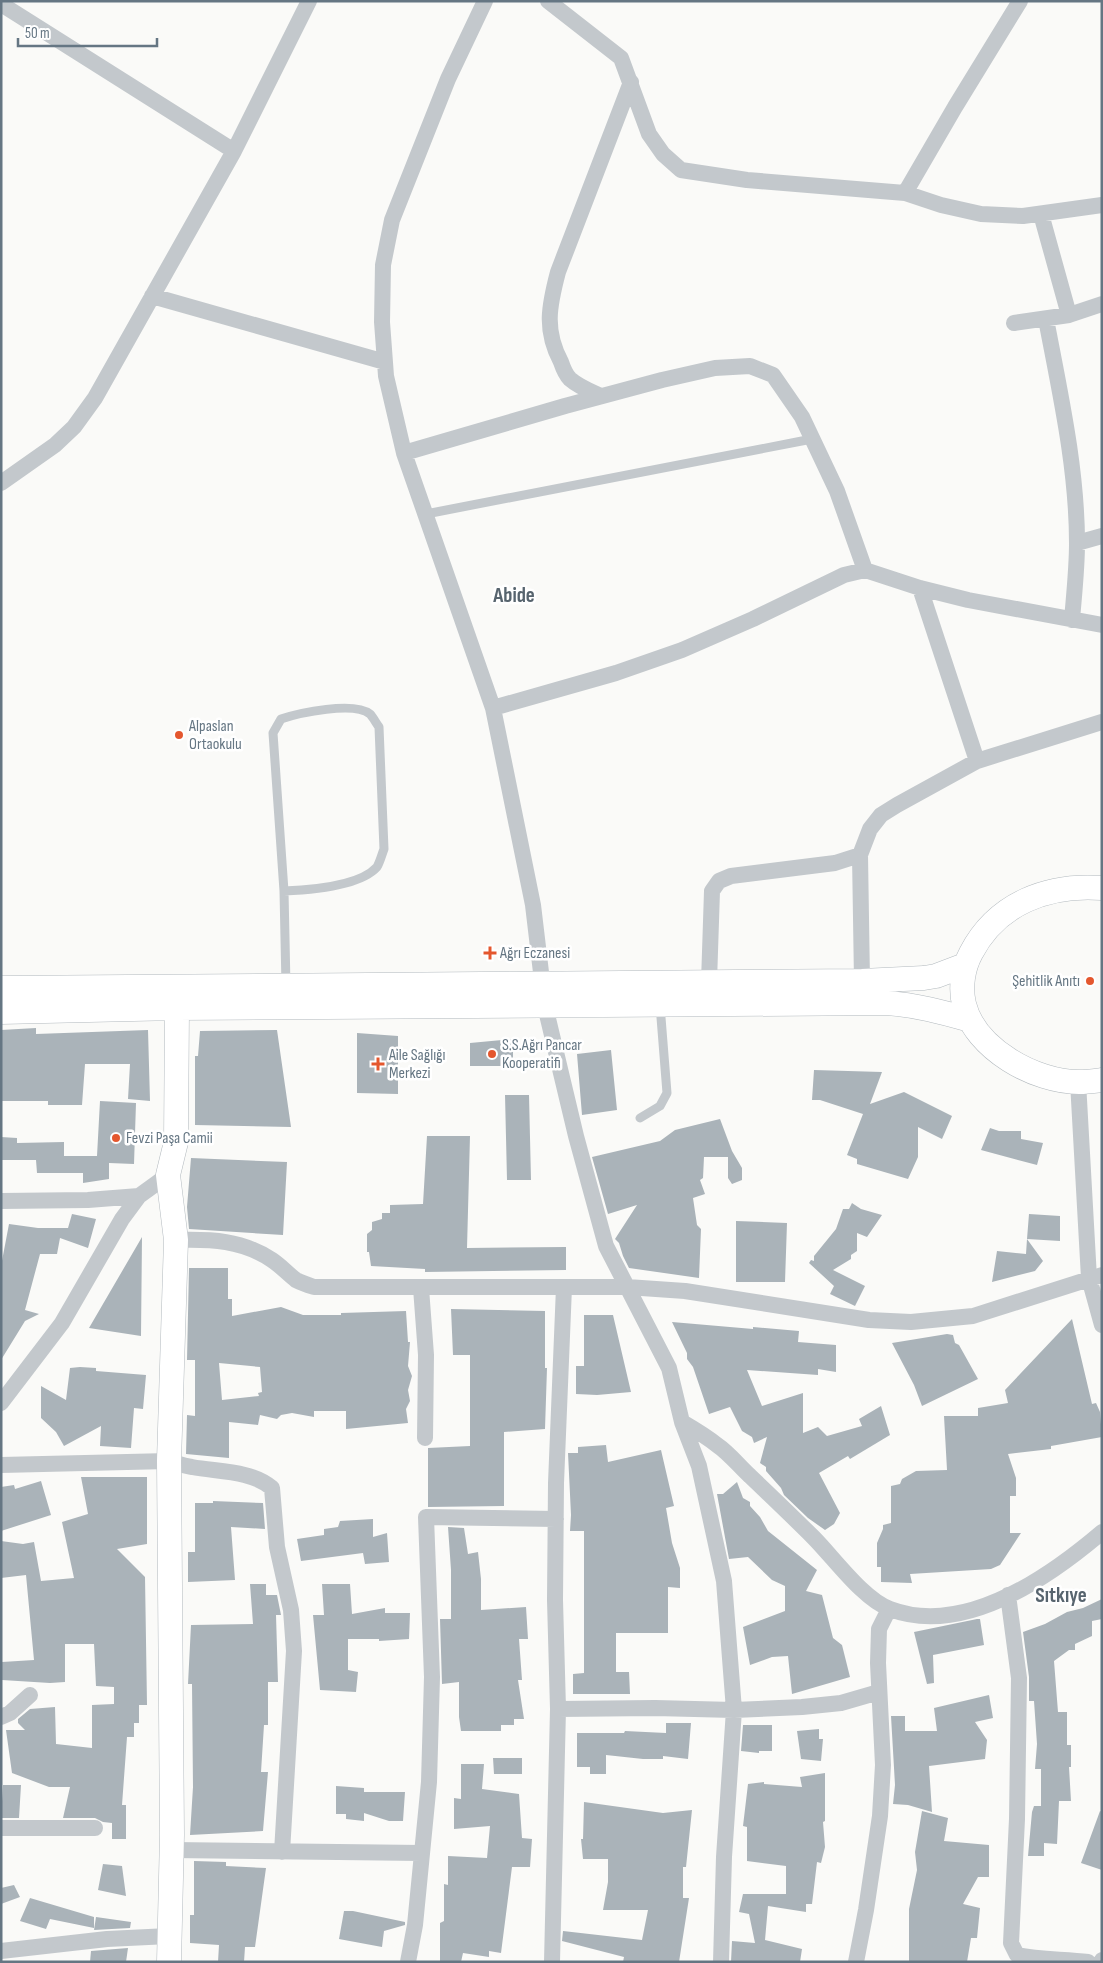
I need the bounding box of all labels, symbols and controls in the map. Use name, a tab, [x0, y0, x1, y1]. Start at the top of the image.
scale bar	[18, 15, 156, 47]
text: 50 m	[25, 24, 50, 43]
district label: Abide	[492, 583, 535, 608]
place label: Alpaslan Ortaokulu	[188, 717, 242, 754]
marker: Alpaslan Ortaokulu	[173, 729, 185, 741]
place label: Ağrı Eczanesi	[499, 944, 570, 963]
marker: Ağrı Eczanesi	[484, 947, 496, 959]
place label: Şehitlik Anıtı	[1012, 972, 1080, 991]
marker: Şehitlik Anıtı	[1084, 975, 1096, 987]
place label: S.S.Ağrı Pancar Kooperatifi	[502, 1036, 582, 1073]
place label: Aile Sağlığı Merkezi	[388, 1046, 446, 1083]
marker: S.S.Ağrı Pancar Kooperatifi	[486, 1048, 498, 1060]
marker: Aile Sağlığı Merkezi	[371, 1057, 385, 1071]
place label: Fevzi Paşa Camii	[126, 1129, 213, 1148]
marker: Fevzi Paşa Camii	[110, 1132, 122, 1144]
district label: Sıtkıye	[1035, 1583, 1087, 1608]

